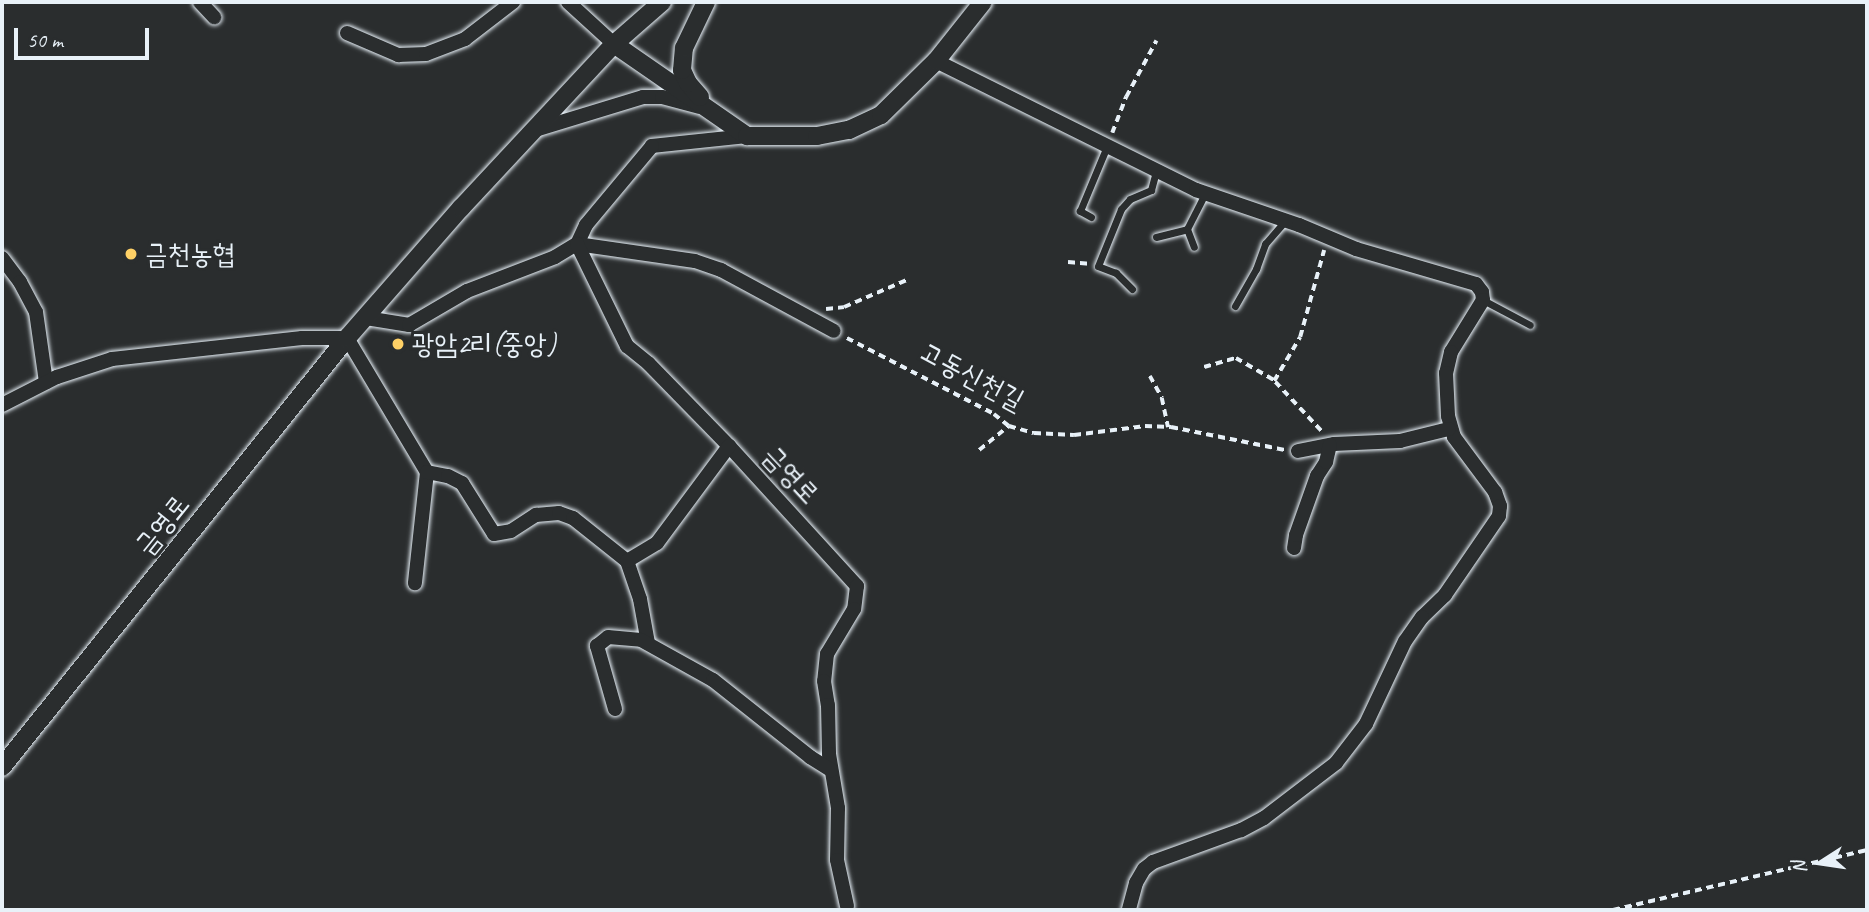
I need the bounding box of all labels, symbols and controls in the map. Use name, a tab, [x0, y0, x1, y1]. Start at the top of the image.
scale bar	[18, 14, 152, 58]
text: 50 m	[27, 27, 63, 53]
place label: 금천농협	[145, 237, 235, 271]
marker: 금천농협	[123, 246, 139, 262]
place label: 광암2리(중앙)	[412, 327, 556, 361]
street label: 고동신천길	[914, 335, 1030, 417]
marker: 광암2리(중앙)	[390, 336, 406, 352]
street label: 금영로	[756, 439, 826, 511]
street label: 금영로	[128, 488, 196, 562]
north arrow	[1785, 828, 1855, 898]
text: N	[1786, 859, 1812, 876]

